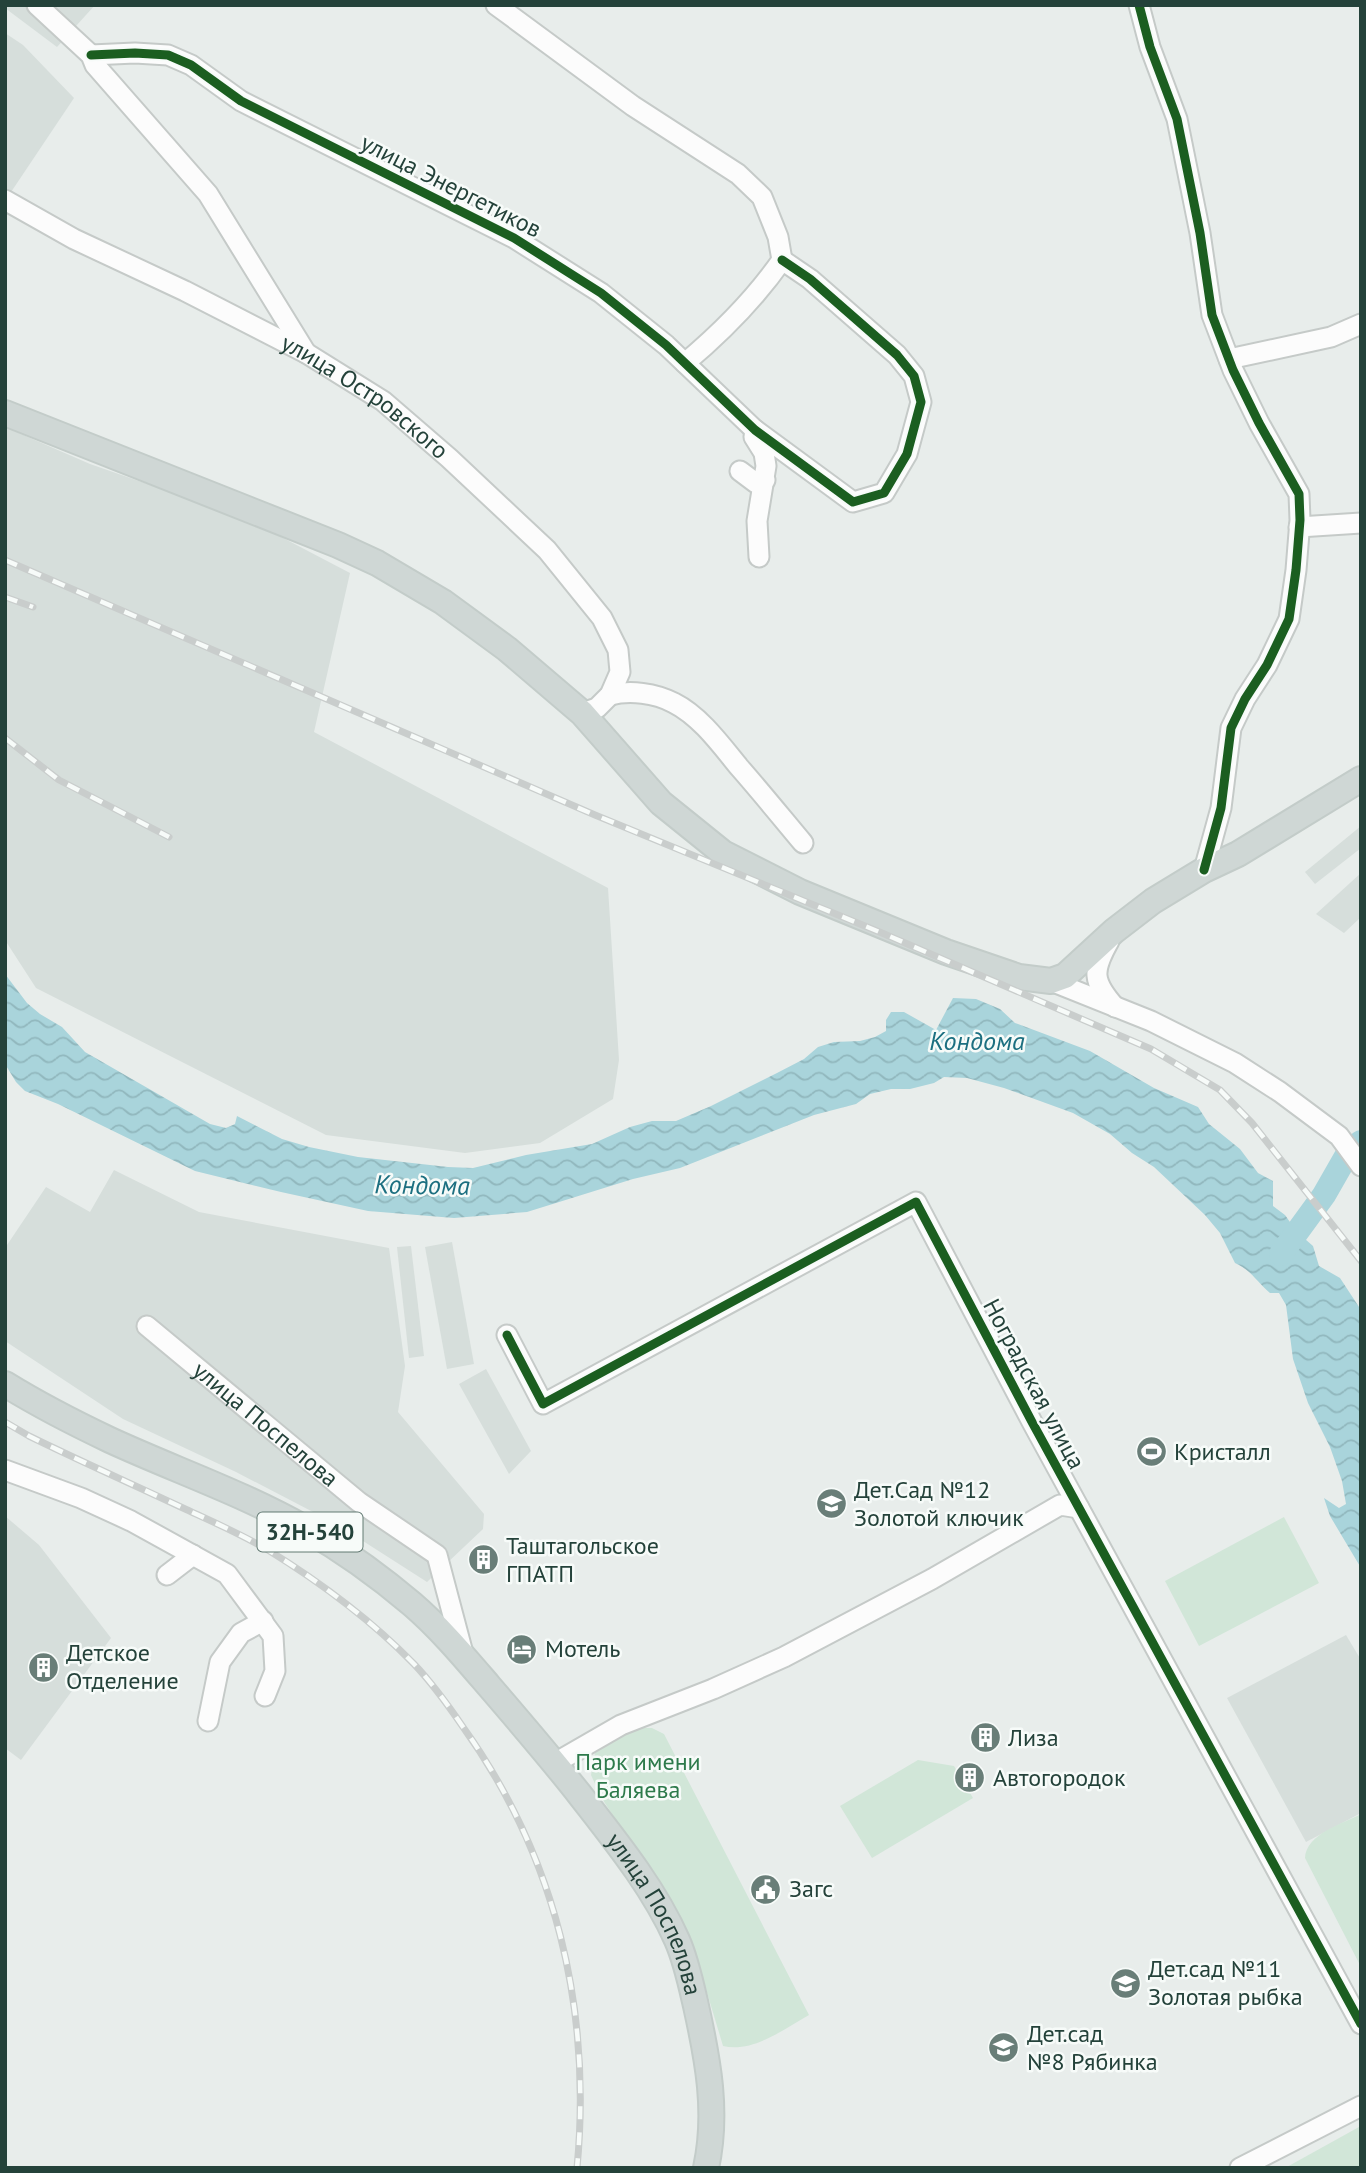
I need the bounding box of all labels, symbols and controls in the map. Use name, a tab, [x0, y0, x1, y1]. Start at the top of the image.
street label: улица Энергетиков	[356, 127, 547, 245]
street label: улица Островского	[276, 327, 455, 466]
water label: Кондома	[929, 1024, 1025, 1057]
water label: Кондома	[374, 1167, 470, 1202]
street label: Ноградская улица	[976, 1293, 1092, 1474]
street label: улица Поспелова	[186, 1354, 345, 1494]
sports icon: Кристалл	[1134, 1435, 1168, 1469]
place label: Кристалл	[1174, 1436, 1271, 1467]
place label: Дет.Сад №12 Золотой ключик	[854, 1474, 1024, 1533]
school or university icon: Дет.Сад №12 Золотой ключик	[814, 1487, 848, 1521]
road number: 32Н-540	[258, 1512, 362, 1552]
place label: Таштагольское ГПАТП	[506, 1530, 659, 1589]
building icon: Таштагольское ГПАТП	[466, 1543, 500, 1577]
hotel icon: Мотель	[505, 1632, 539, 1666]
place label: Мотель	[545, 1633, 621, 1664]
place label: Детское Отделение	[66, 1637, 179, 1696]
building icon: Детское Отделение	[26, 1650, 60, 1684]
building icon: Лиза	[968, 1721, 1002, 1755]
place label: Лиза	[1007, 1722, 1059, 1753]
park label: Парк имени Баляева	[575, 1746, 701, 1805]
building icon: Автогородок	[953, 1761, 987, 1795]
place label: Автогородок	[993, 1762, 1126, 1793]
street label: улица Поспелова	[600, 1826, 709, 1998]
public building icon: Загс	[749, 1872, 783, 1906]
place label: Загс	[789, 1873, 833, 1904]
place label: Дет.сад №11 Золотая рыбка	[1148, 1953, 1303, 2012]
school or university icon: Дет.сад №11 Золотая рыбка	[1108, 1966, 1142, 2000]
place label: Дет.сад №8 Рябинка	[1027, 2018, 1158, 2077]
school or university icon: Дет.сад №8 Рябинка	[987, 2031, 1021, 2065]

